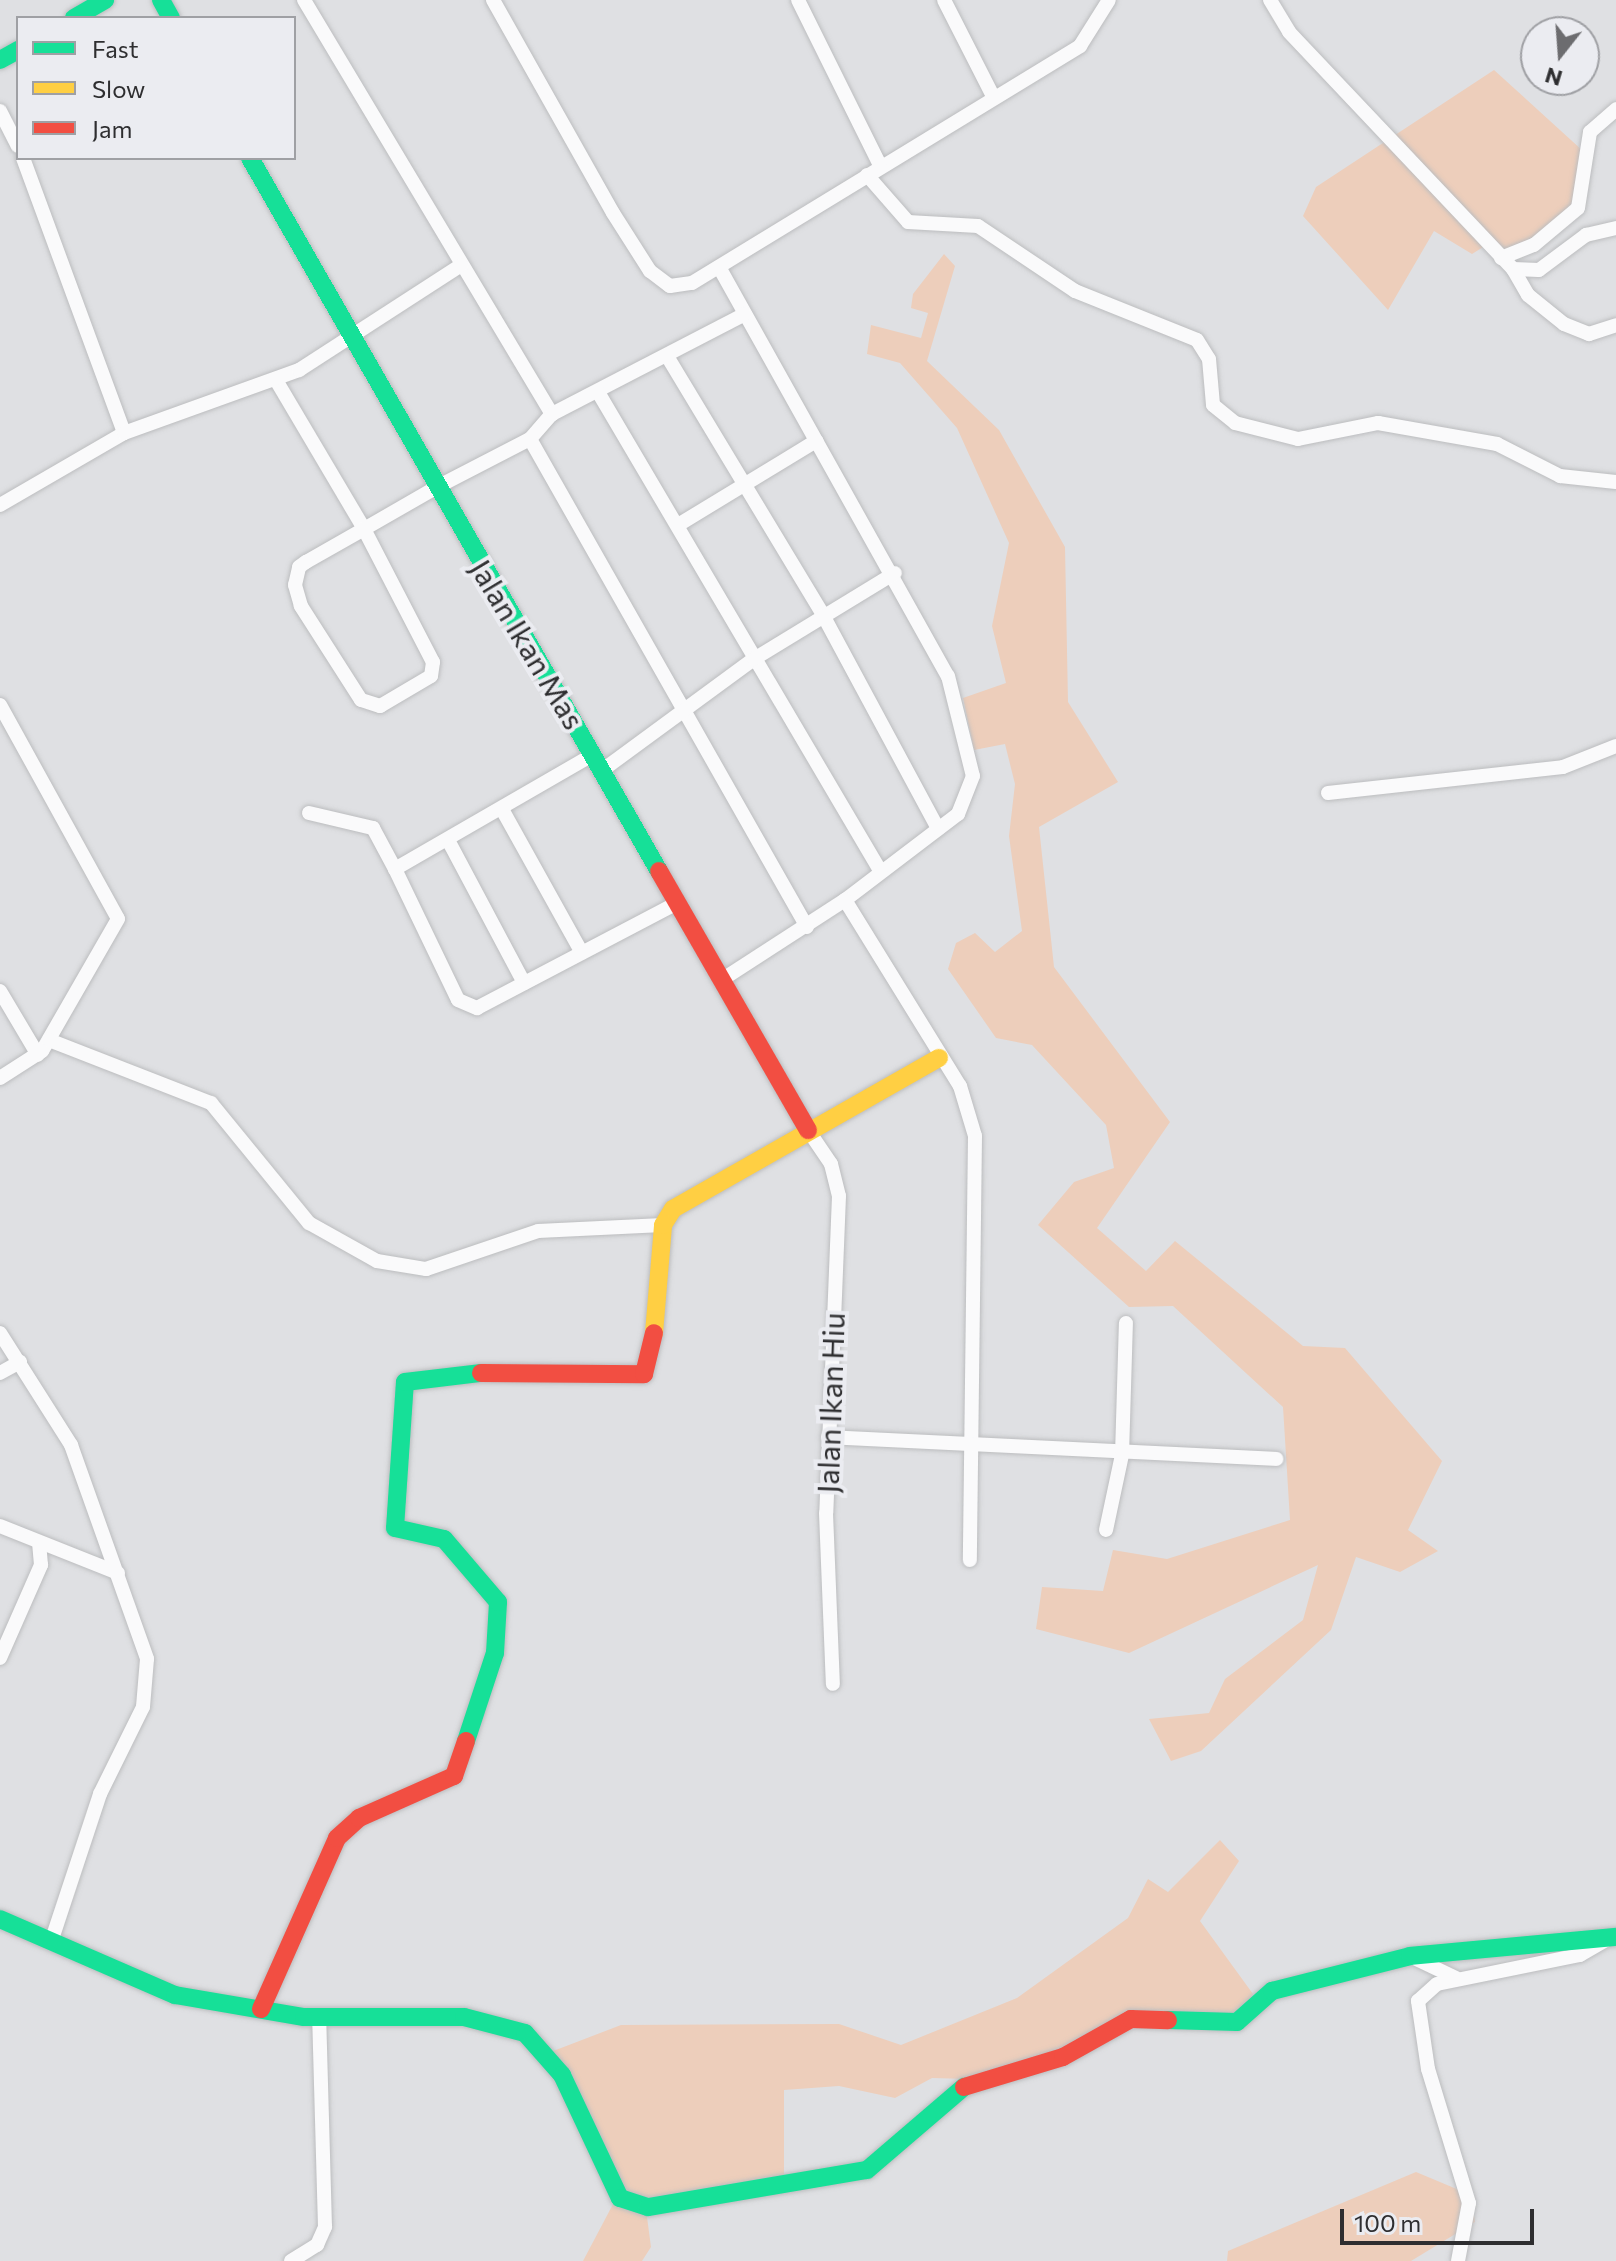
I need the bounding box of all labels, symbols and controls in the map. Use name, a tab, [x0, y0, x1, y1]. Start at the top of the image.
legend	[16, 16, 296, 160]
north arrow	[1520, 16, 1600, 96]
text: Fast	[92, 34, 139, 63]
text: N	[1542, 62, 1565, 93]
text: Slow	[92, 74, 145, 103]
text: Jam	[92, 114, 132, 143]
street label: Jalan Ikan Mas	[463, 553, 593, 735]
street label: Jalan Ikan Hiu	[809, 1312, 851, 1494]
scale bar	[1344, 2193, 1538, 2243]
text: 100 m	[1354, 2208, 1421, 2237]

